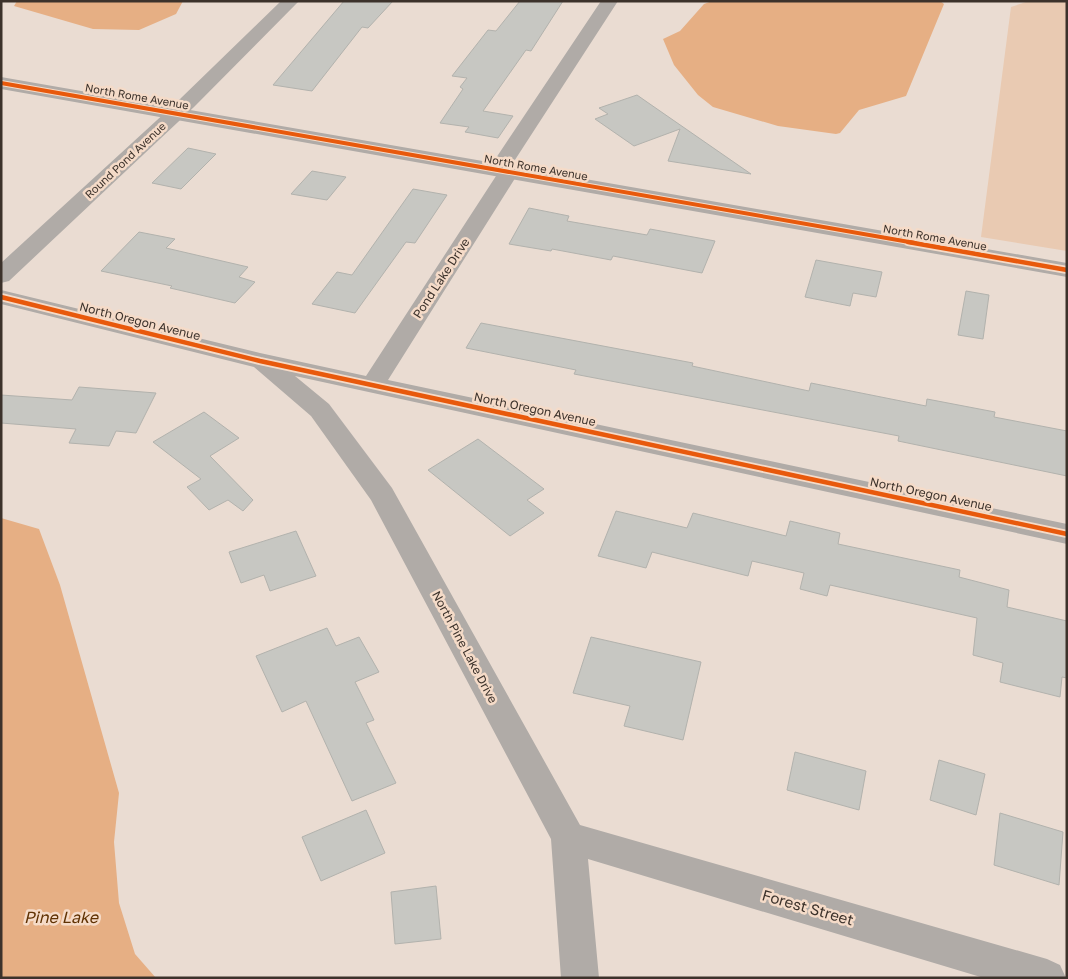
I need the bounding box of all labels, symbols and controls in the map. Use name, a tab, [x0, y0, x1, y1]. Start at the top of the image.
street label: North Rome Avenue	[84, 80, 190, 112]
street label: Round Pond Avenue	[82, 119, 168, 201]
street label: North Rome Avenue	[483, 151, 589, 183]
street label: North Rome Avenue	[882, 221, 988, 253]
street label: Pond Lake Drive	[409, 235, 473, 321]
street label: North Oregon Avenue	[78, 299, 202, 343]
street label: North Oregon Avenue	[473, 389, 597, 429]
street label: North Oregon Avenue	[869, 474, 993, 514]
street label: North Pine Lake Drive	[429, 588, 501, 706]
street label: Forest Street	[760, 885, 856, 929]
water label: Pine Lake	[24, 907, 100, 927]

